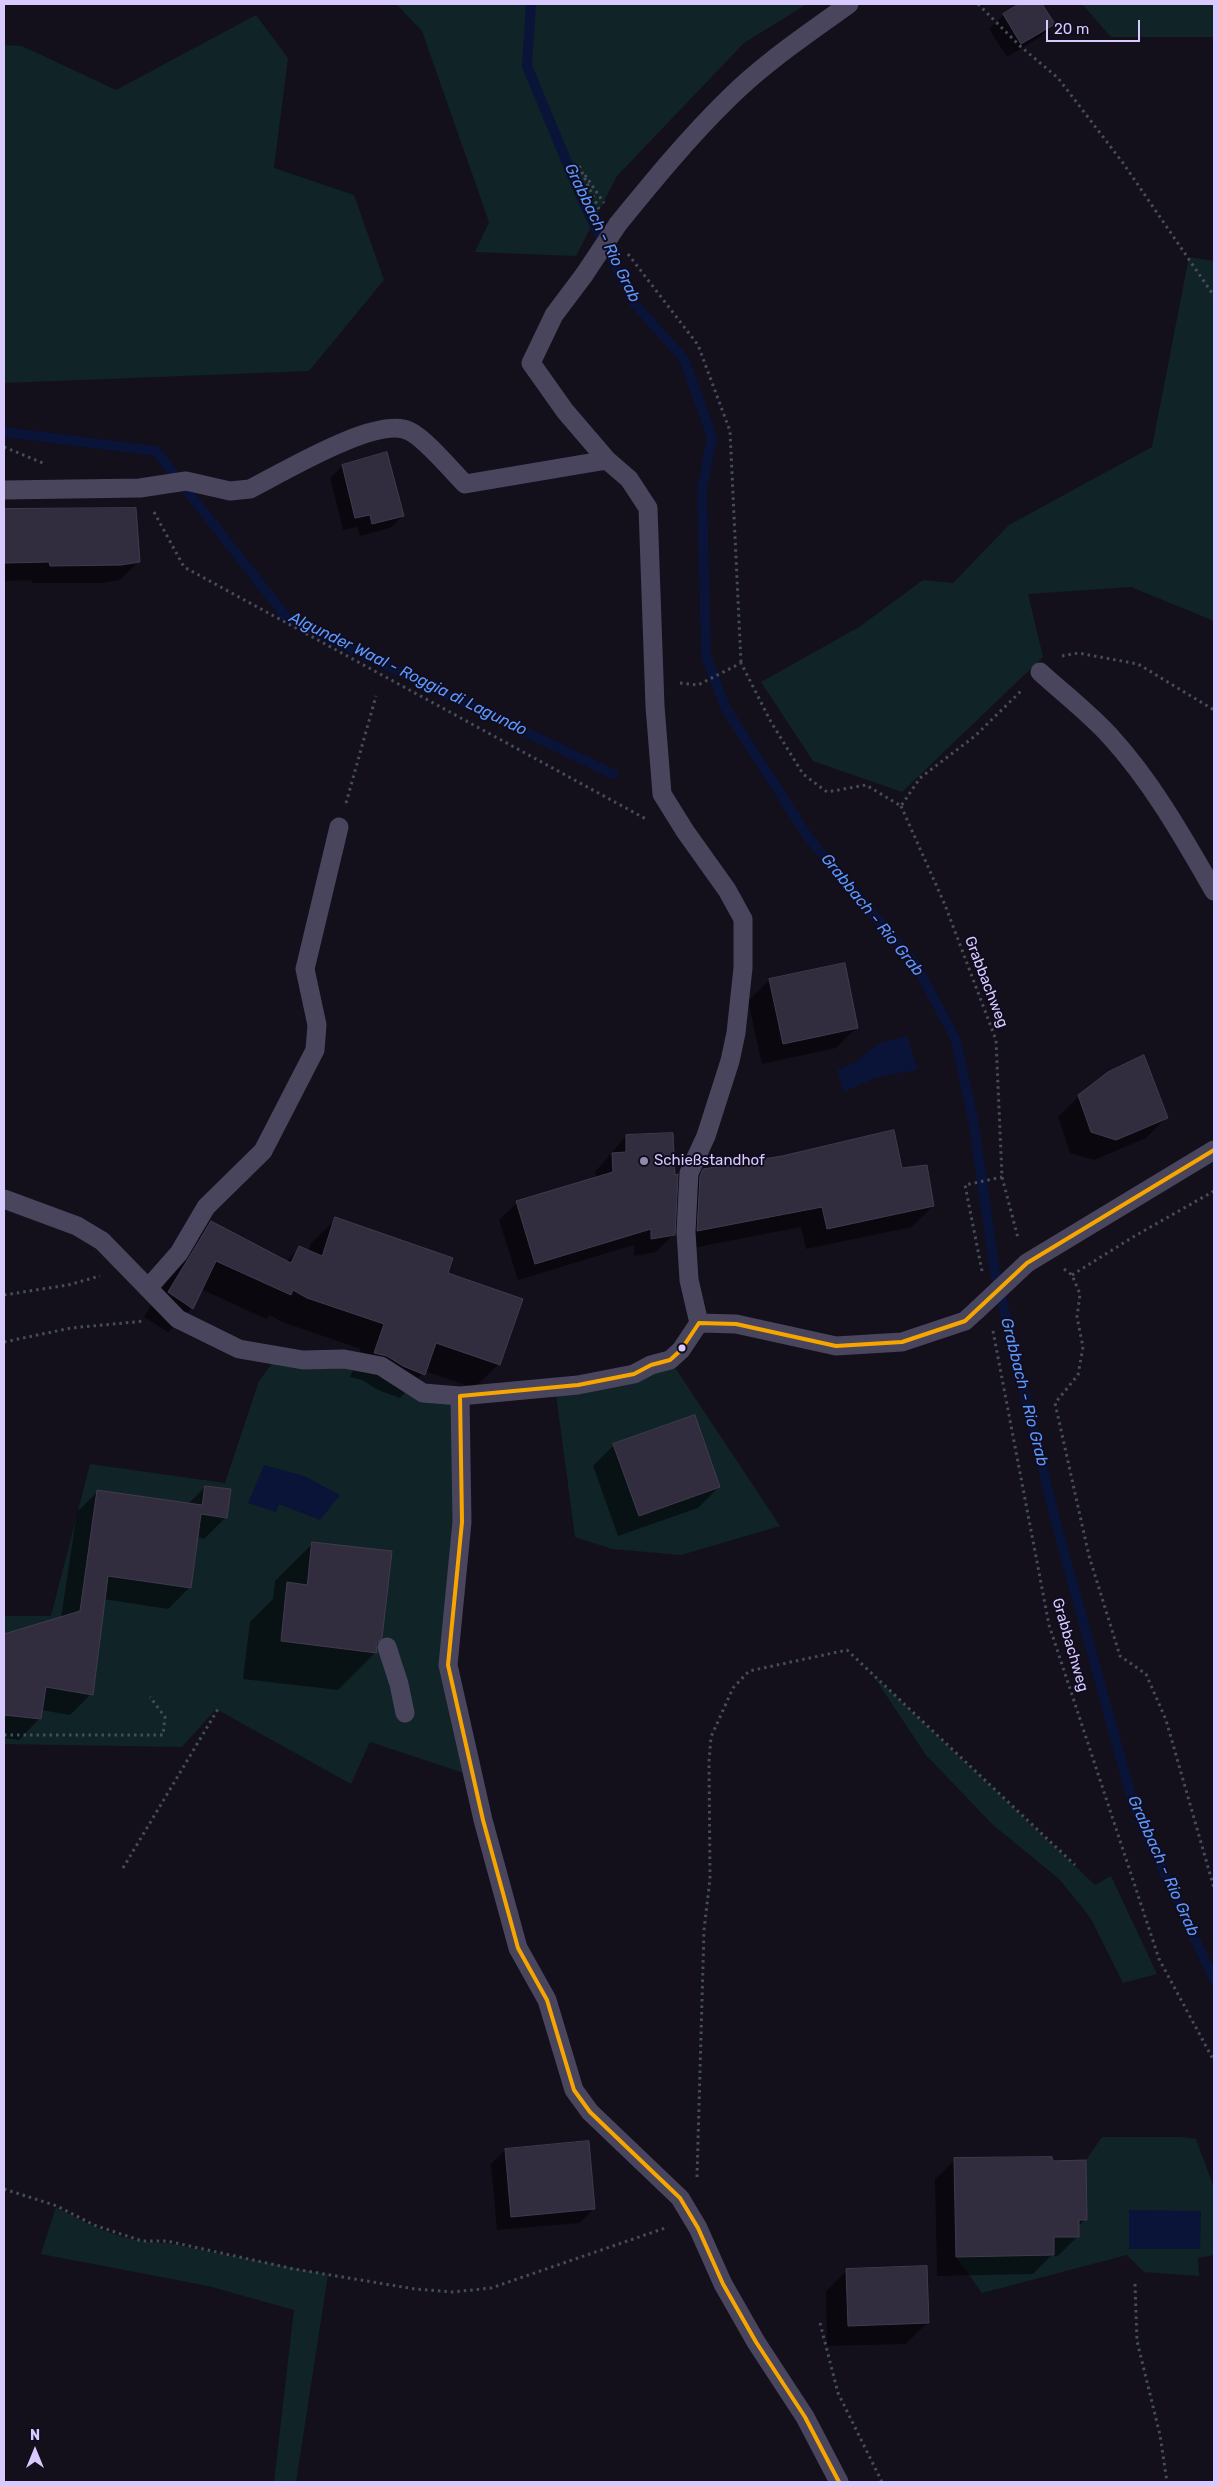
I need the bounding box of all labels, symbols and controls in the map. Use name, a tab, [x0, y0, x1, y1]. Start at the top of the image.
scale bar	[1048, 10, 1142, 42]
text: 20 m	[1054, 20, 1089, 38]
water label: Grabbach - Rio Grab	[560, 160, 644, 306]
water label: Algunder Waal - Roggia di Lagundo	[286, 608, 530, 740]
water label: Grabbach - Rio Grab	[817, 850, 927, 980]
street label: Grabbachweg	[960, 934, 1012, 1030]
place label: Schießstandhof	[654, 1152, 765, 1170]
marker: Schießstandhof	[638, 1155, 650, 1167]
water label: Grabbach - Rio Grab	[996, 1316, 1052, 1468]
unlabelled marker	[677, 1343, 687, 1353]
street label: Grabbachweg	[1048, 1596, 1092, 1694]
water label: Grabbach - Rio Grab	[1123, 1792, 1203, 1940]
north arrow	[10, 2426, 60, 2476]
text: N	[30, 2427, 40, 2444]

